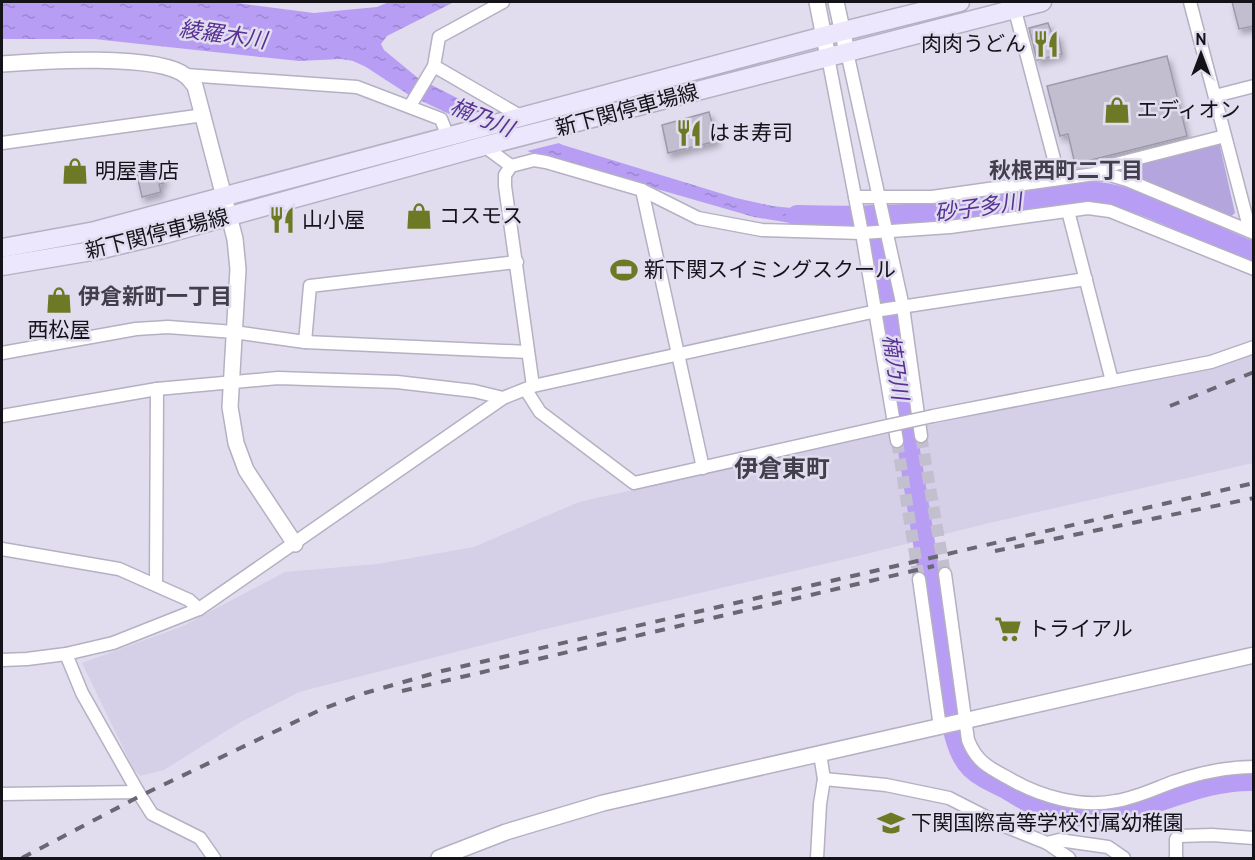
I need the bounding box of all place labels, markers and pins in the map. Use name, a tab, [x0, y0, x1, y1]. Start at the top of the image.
restaurant icon: 肉肉うどん	[1031, 29, 1061, 59]
place label: 肉肉うどん	[921, 32, 1026, 59]
shop icon: エディオン	[1102, 95, 1132, 125]
place label: エディオン	[1137, 98, 1241, 125]
restaurant icon: はま寿司	[674, 118, 704, 148]
place label: はま寿司	[709, 121, 793, 148]
shop icon: 明屋書店	[60, 156, 90, 186]
place label: 明屋書店	[95, 159, 179, 186]
shop icon: コスモス	[404, 201, 434, 231]
place label: コスモス	[439, 204, 523, 231]
restaurant icon: 山小屋	[267, 205, 297, 235]
place label: 山小屋	[302, 208, 365, 235]
sports icon: 新下関スイミングスクール	[609, 255, 639, 285]
place label: 新下関スイミングスクール	[644, 258, 896, 285]
shop icon: 西松屋	[44, 285, 74, 315]
place label: 西松屋	[28, 318, 91, 345]
supermarket icon: トライアル	[993, 614, 1023, 644]
place label: トライアル	[1028, 617, 1133, 644]
school or university icon: 下関国際高等学校付属幼稚園	[876, 808, 906, 838]
place label: 下関国際高等学校付属幼稚園	[911, 811, 1184, 838]

